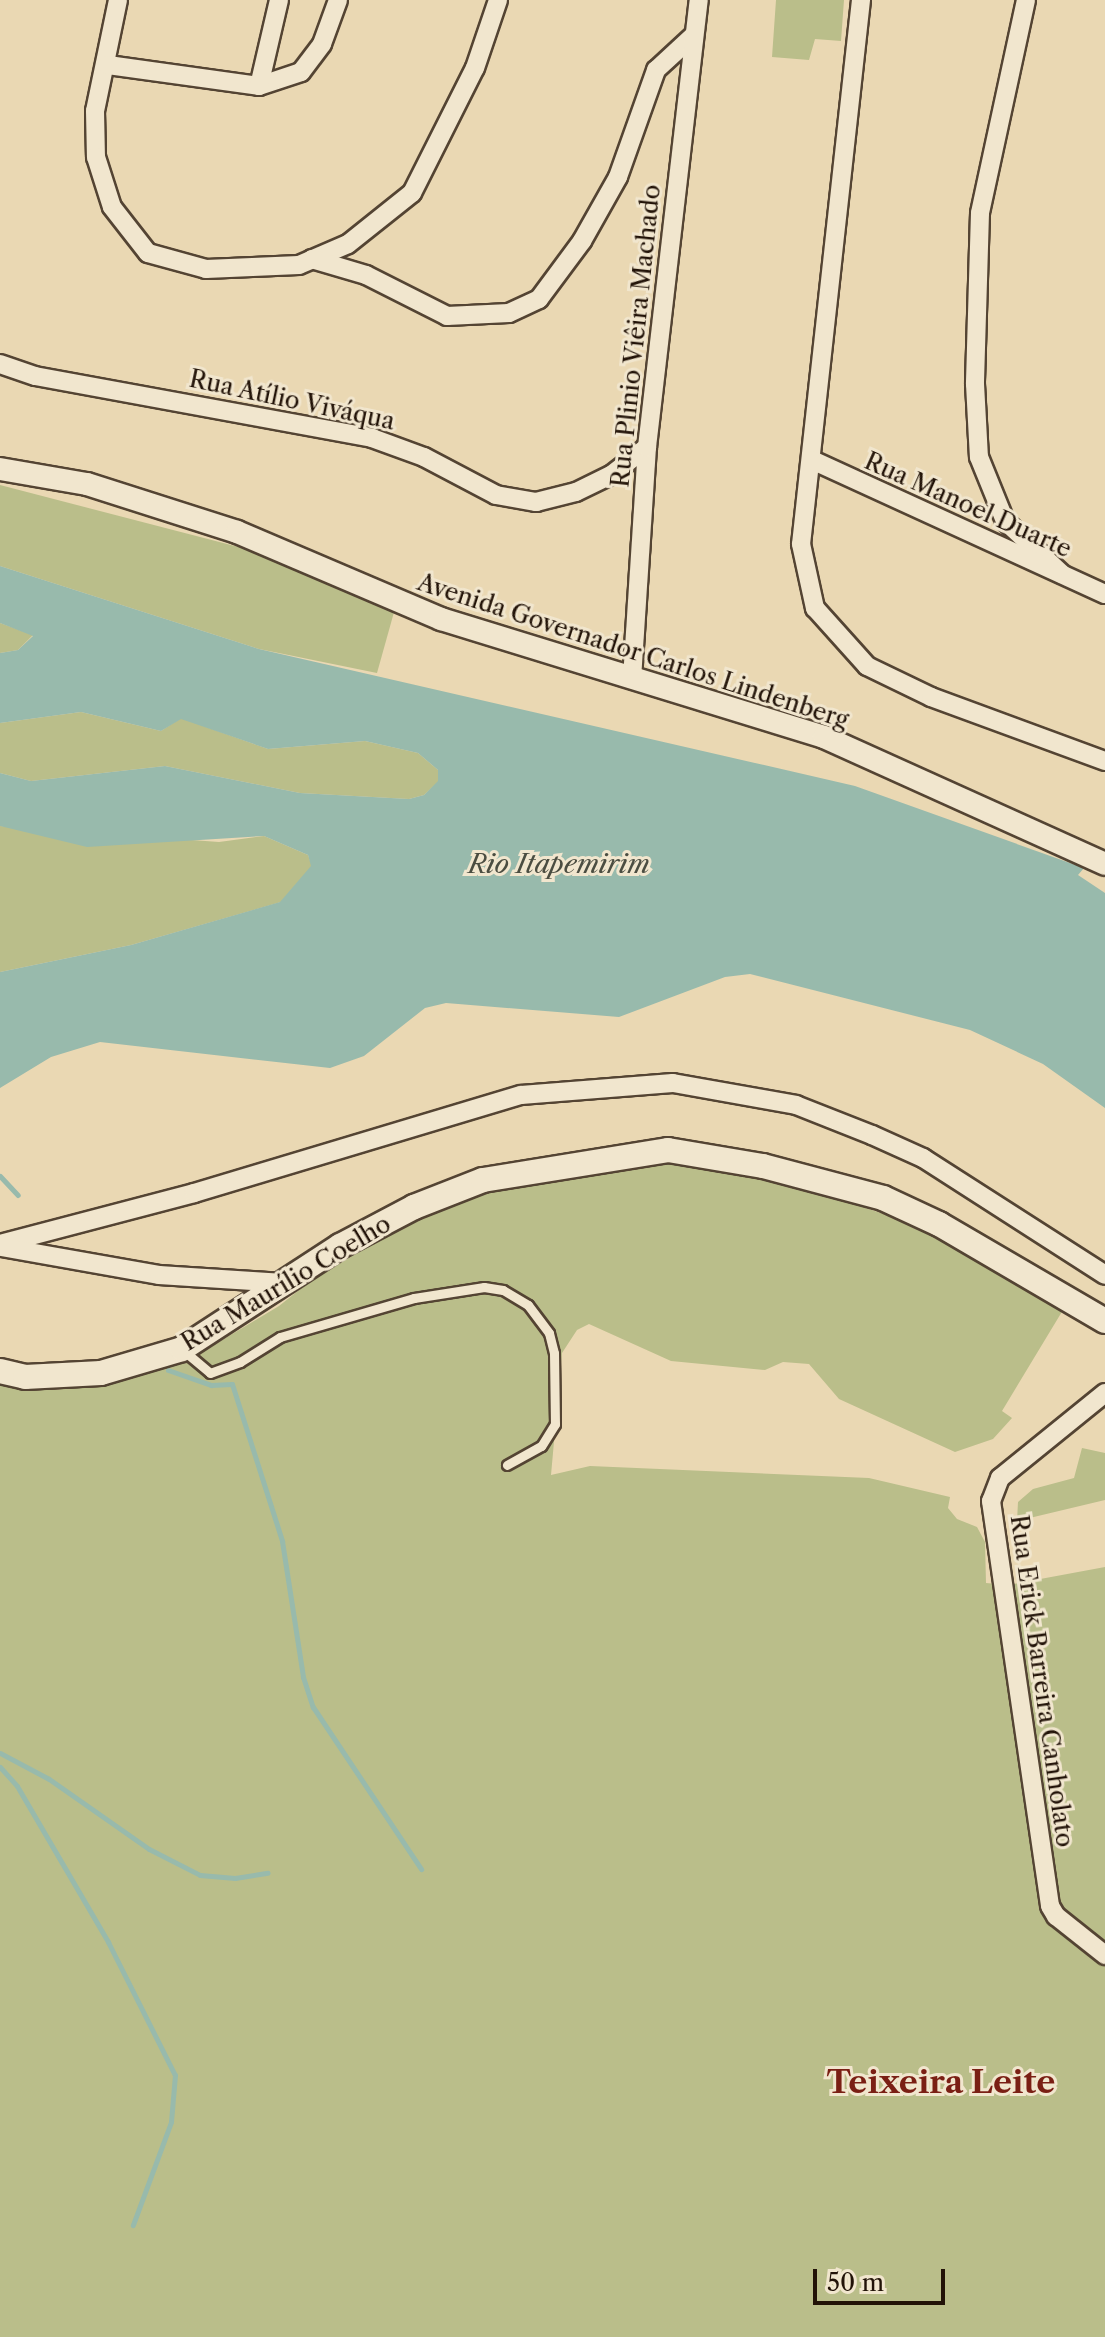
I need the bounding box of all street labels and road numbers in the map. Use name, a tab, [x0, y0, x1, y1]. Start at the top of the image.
street label: Rua Plinio Viêira Machado	[606, 182, 666, 490]
street label: Rua Atílio Viváqua	[186, 364, 398, 436]
street label: Rua Manoel Duarte	[860, 446, 1076, 564]
street label: Avenida Governador Carlos Lindenberg	[413, 567, 853, 735]
street label: Rua Maurílio Coelho	[176, 1209, 396, 1357]
street label: Rua Erick Barreira Canholato	[1004, 1513, 1080, 1849]

